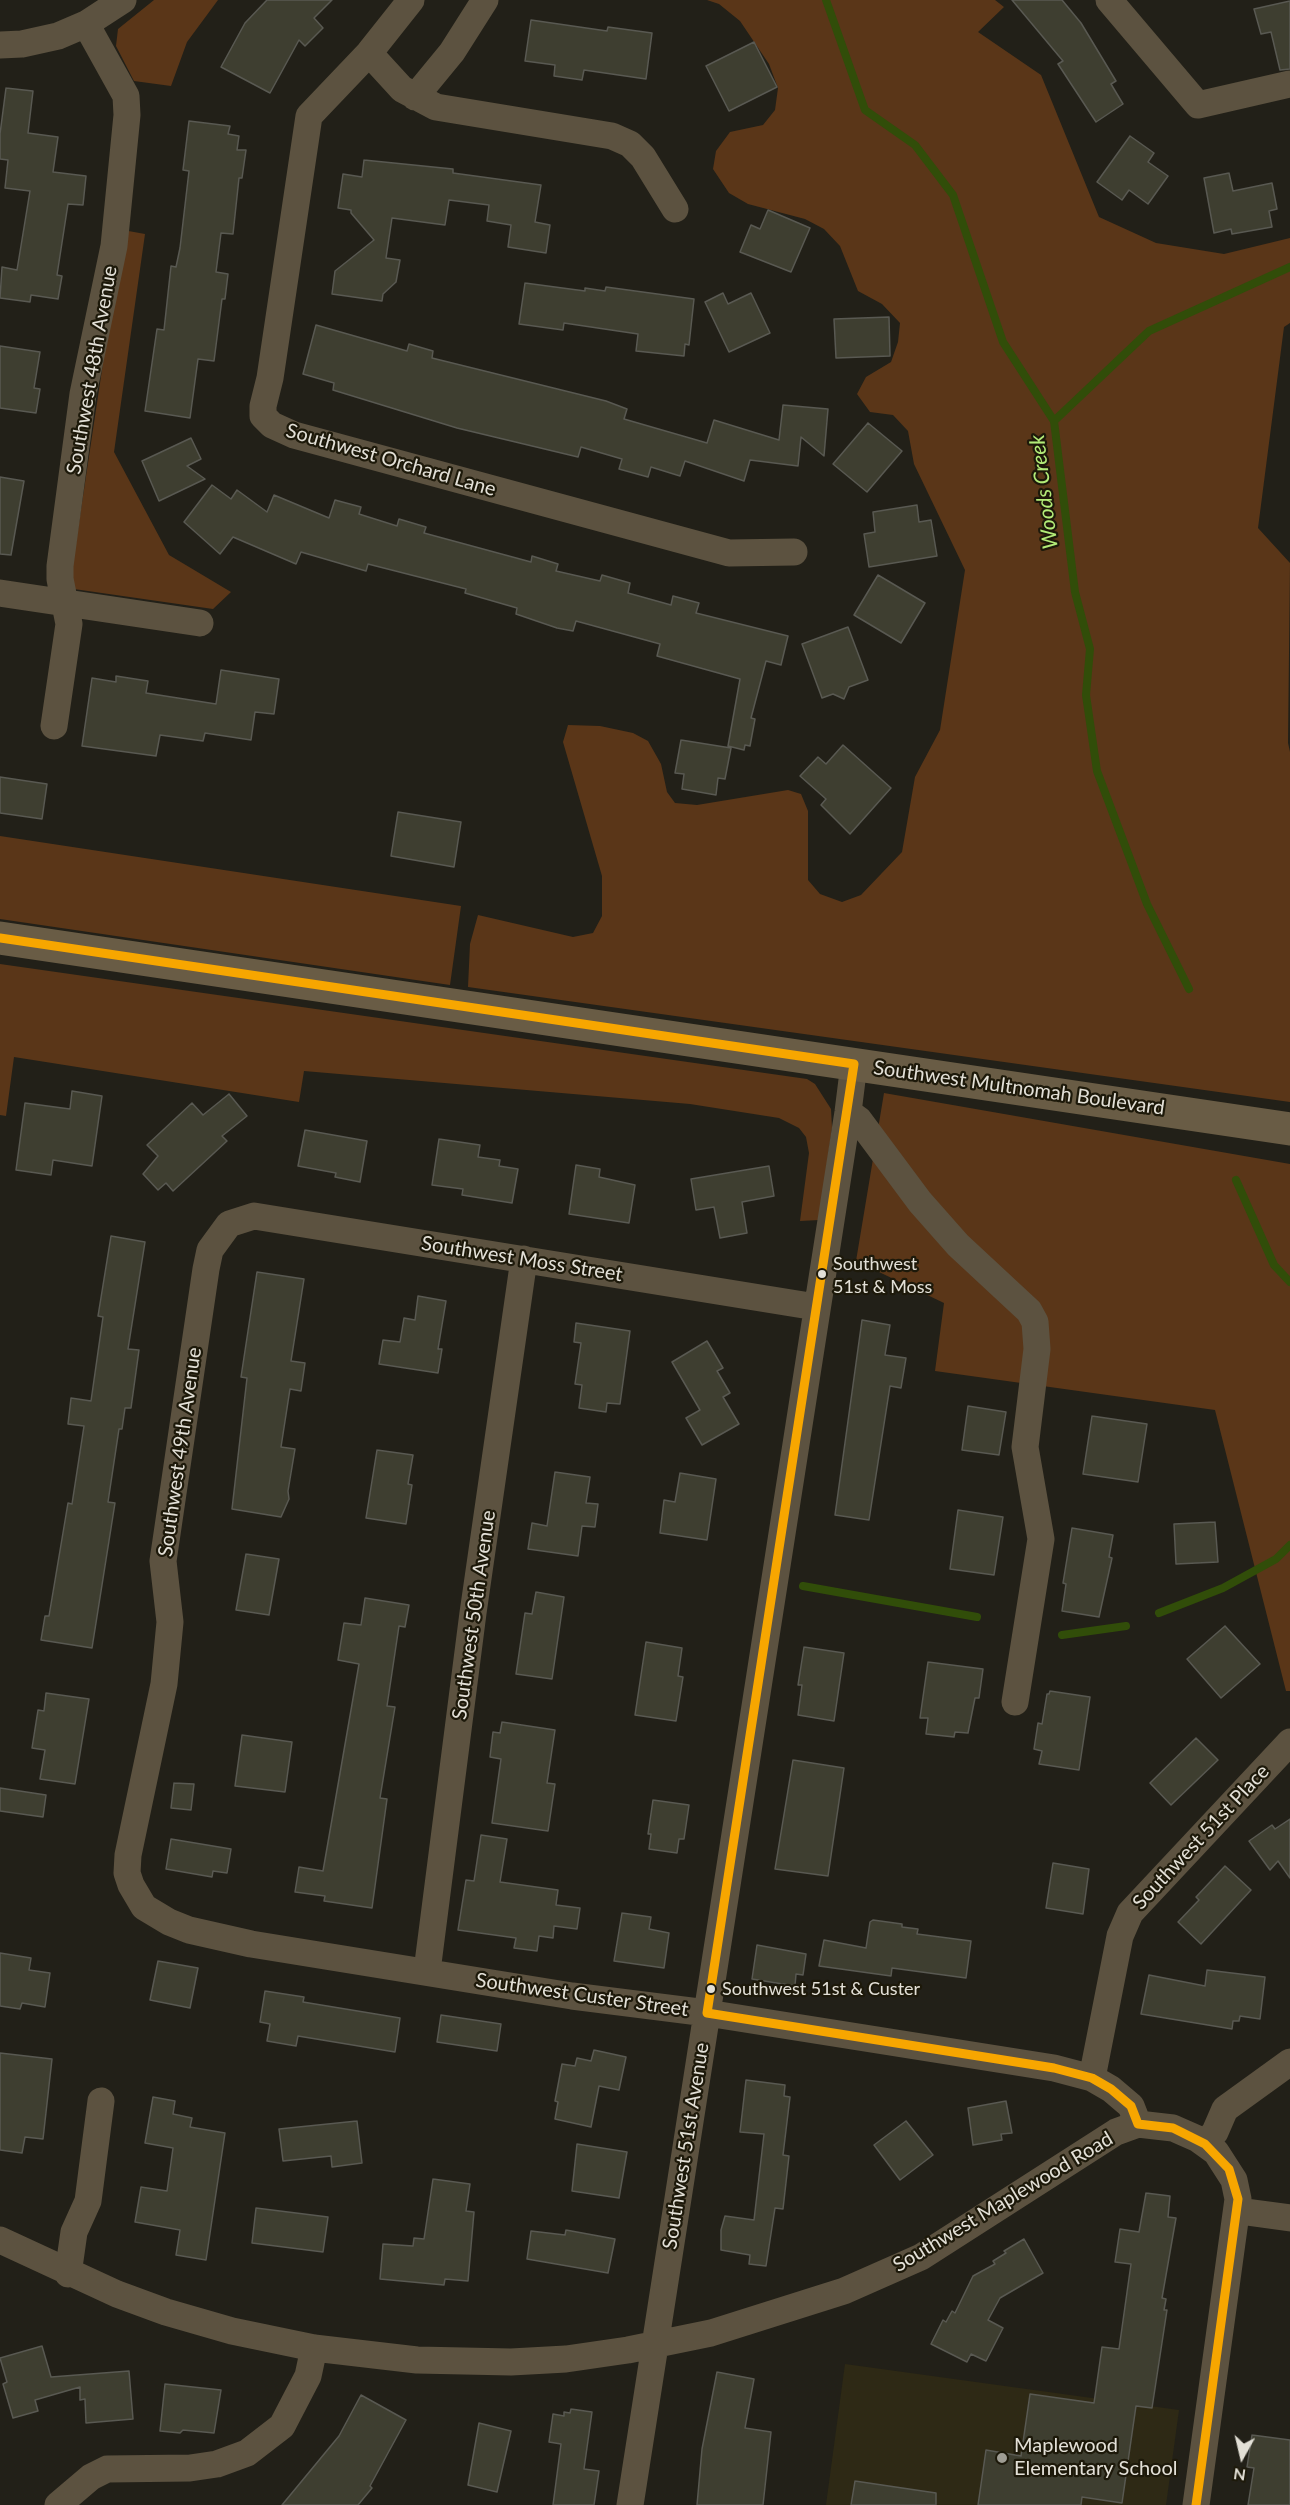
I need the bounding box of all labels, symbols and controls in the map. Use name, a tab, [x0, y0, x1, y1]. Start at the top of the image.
street label: Southwest 48th Avenue	[62, 264, 122, 476]
street label: Southwest Orchard Lane	[283, 419, 499, 501]
water label: Woods Creek	[1024, 433, 1064, 551]
street label: Southwest Multnomah Boulevard	[872, 1056, 1166, 1120]
street label: Southwest Moss Street	[420, 1231, 624, 1287]
place label: Southwest 51st & Moss	[833, 1253, 932, 1296]
marker: Southwest 51st & Moss	[816, 1268, 828, 1280]
street label: Southwest 49th Avenue	[153, 1346, 207, 1558]
street label: Southwest 50th Avenue	[447, 1509, 501, 1721]
street label: Southwest 51st Place	[1128, 1760, 1274, 1914]
street label: Southwest Custer Street	[474, 1968, 690, 2022]
place label: Southwest 51st & Custer	[722, 1978, 920, 2000]
marker: Southwest 51st & Custer	[705, 1983, 717, 1995]
street label: Southwest 51st Avenue	[658, 2041, 714, 2251]
street label: Southwest Maplewood Road	[889, 2127, 1117, 2277]
north arrow	[1212, 2427, 1272, 2487]
place label: Maplewood Elementary School	[1014, 2434, 1177, 2481]
marker: Maplewood Elementary School	[995, 2451, 1009, 2465]
text: N	[1232, 2465, 1247, 2486]

